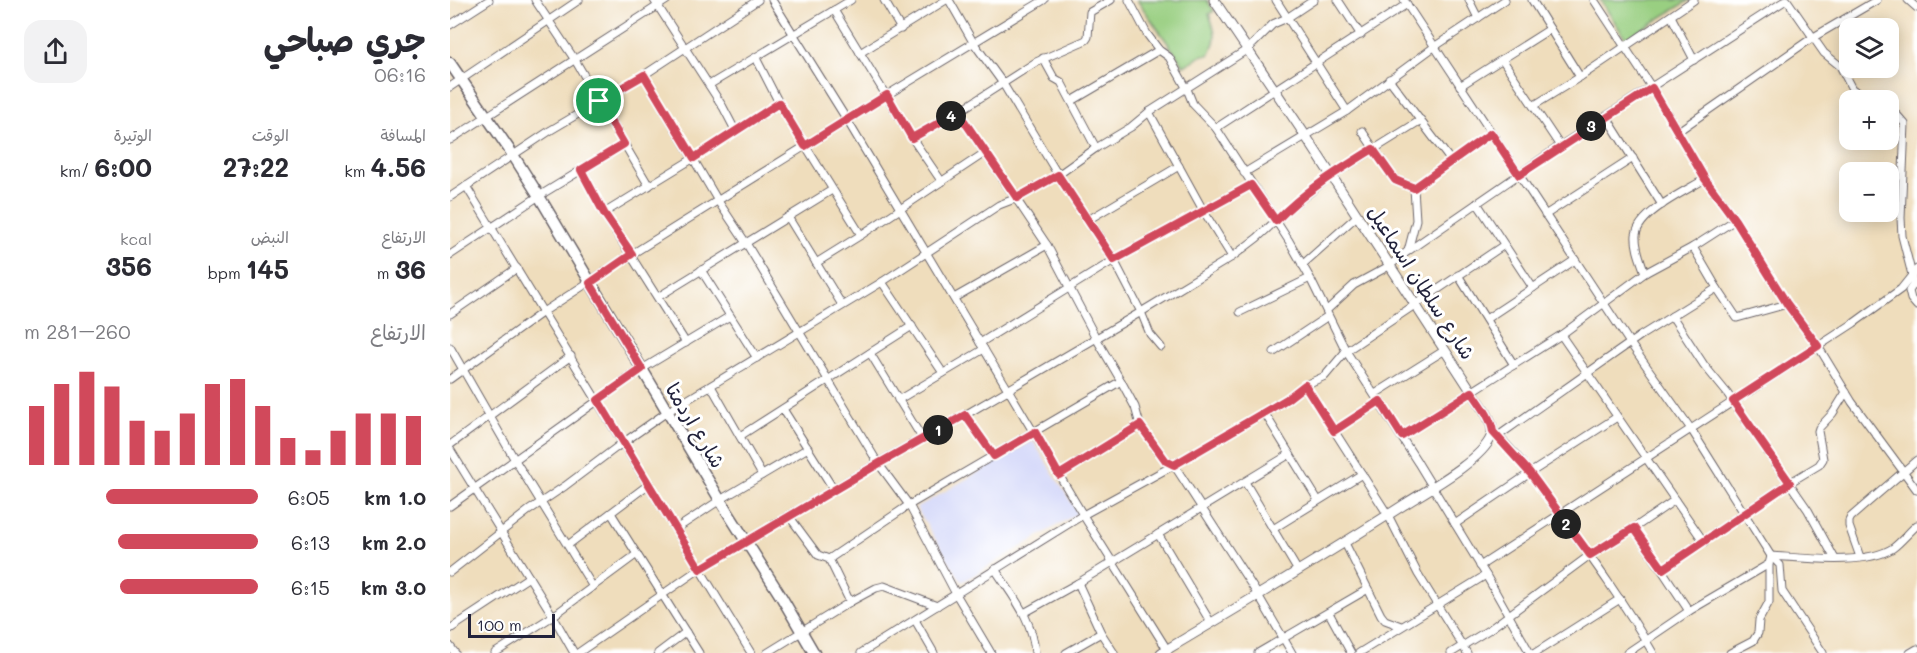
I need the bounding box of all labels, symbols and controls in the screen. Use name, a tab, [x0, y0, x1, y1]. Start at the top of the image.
text: جري صباحي	[263, 17, 426, 60]
map controls	[1839, 18, 1899, 222]
button: layers	[1839, 18, 1899, 78]
button: share	[24, 20, 87, 83]
text: 06:16	[374, 61, 426, 87]
pin	[573, 75, 624, 126]
icon: arrive	[582, 84, 615, 117]
button: +	[1839, 90, 1899, 150]
pin: 4	[936, 101, 966, 131]
text: 4	[946, 105, 956, 126]
pin: 3	[1576, 111, 1606, 141]
text: 3	[1586, 115, 1596, 136]
text: الوتيرة	[113, 124, 152, 145]
text: الوقت	[252, 124, 289, 145]
text: المسافة	[380, 124, 426, 145]
text: 6:00	[95, 150, 152, 184]
text: 27:22	[223, 150, 289, 184]
text: 4.56	[371, 150, 426, 184]
text: /km	[60, 160, 95, 181]
text: km	[344, 160, 371, 181]
button: −	[1839, 162, 1899, 222]
street label: شارع سلطان اسماعيل	[1361, 200, 1482, 365]
text: النبض	[251, 226, 289, 247]
text: الارتفاع	[381, 226, 426, 247]
text: kcal	[120, 228, 152, 249]
text: 356	[105, 249, 152, 283]
text: 145	[246, 252, 289, 286]
text: 36	[395, 252, 426, 286]
text: bpm	[208, 262, 246, 283]
text: m	[377, 262, 395, 283]
text: 260–281 m	[24, 318, 131, 344]
text: الارتفاع	[370, 319, 426, 345]
street label: شارع اردمتا	[659, 378, 732, 473]
pin: 1	[923, 415, 953, 445]
text: 1	[934, 419, 942, 440]
text: 6:05	[288, 484, 330, 510]
text: 1.0 km	[364, 484, 426, 510]
pin: 2	[1551, 509, 1581, 539]
text: 2	[1562, 513, 1570, 534]
text: 6:13	[291, 529, 330, 555]
text: 2.0 km	[362, 529, 426, 555]
text: 6:15	[291, 574, 330, 600]
text: 3.0 km	[361, 574, 426, 600]
scale bar	[468, 611, 555, 638]
text: 100 m	[477, 614, 522, 635]

